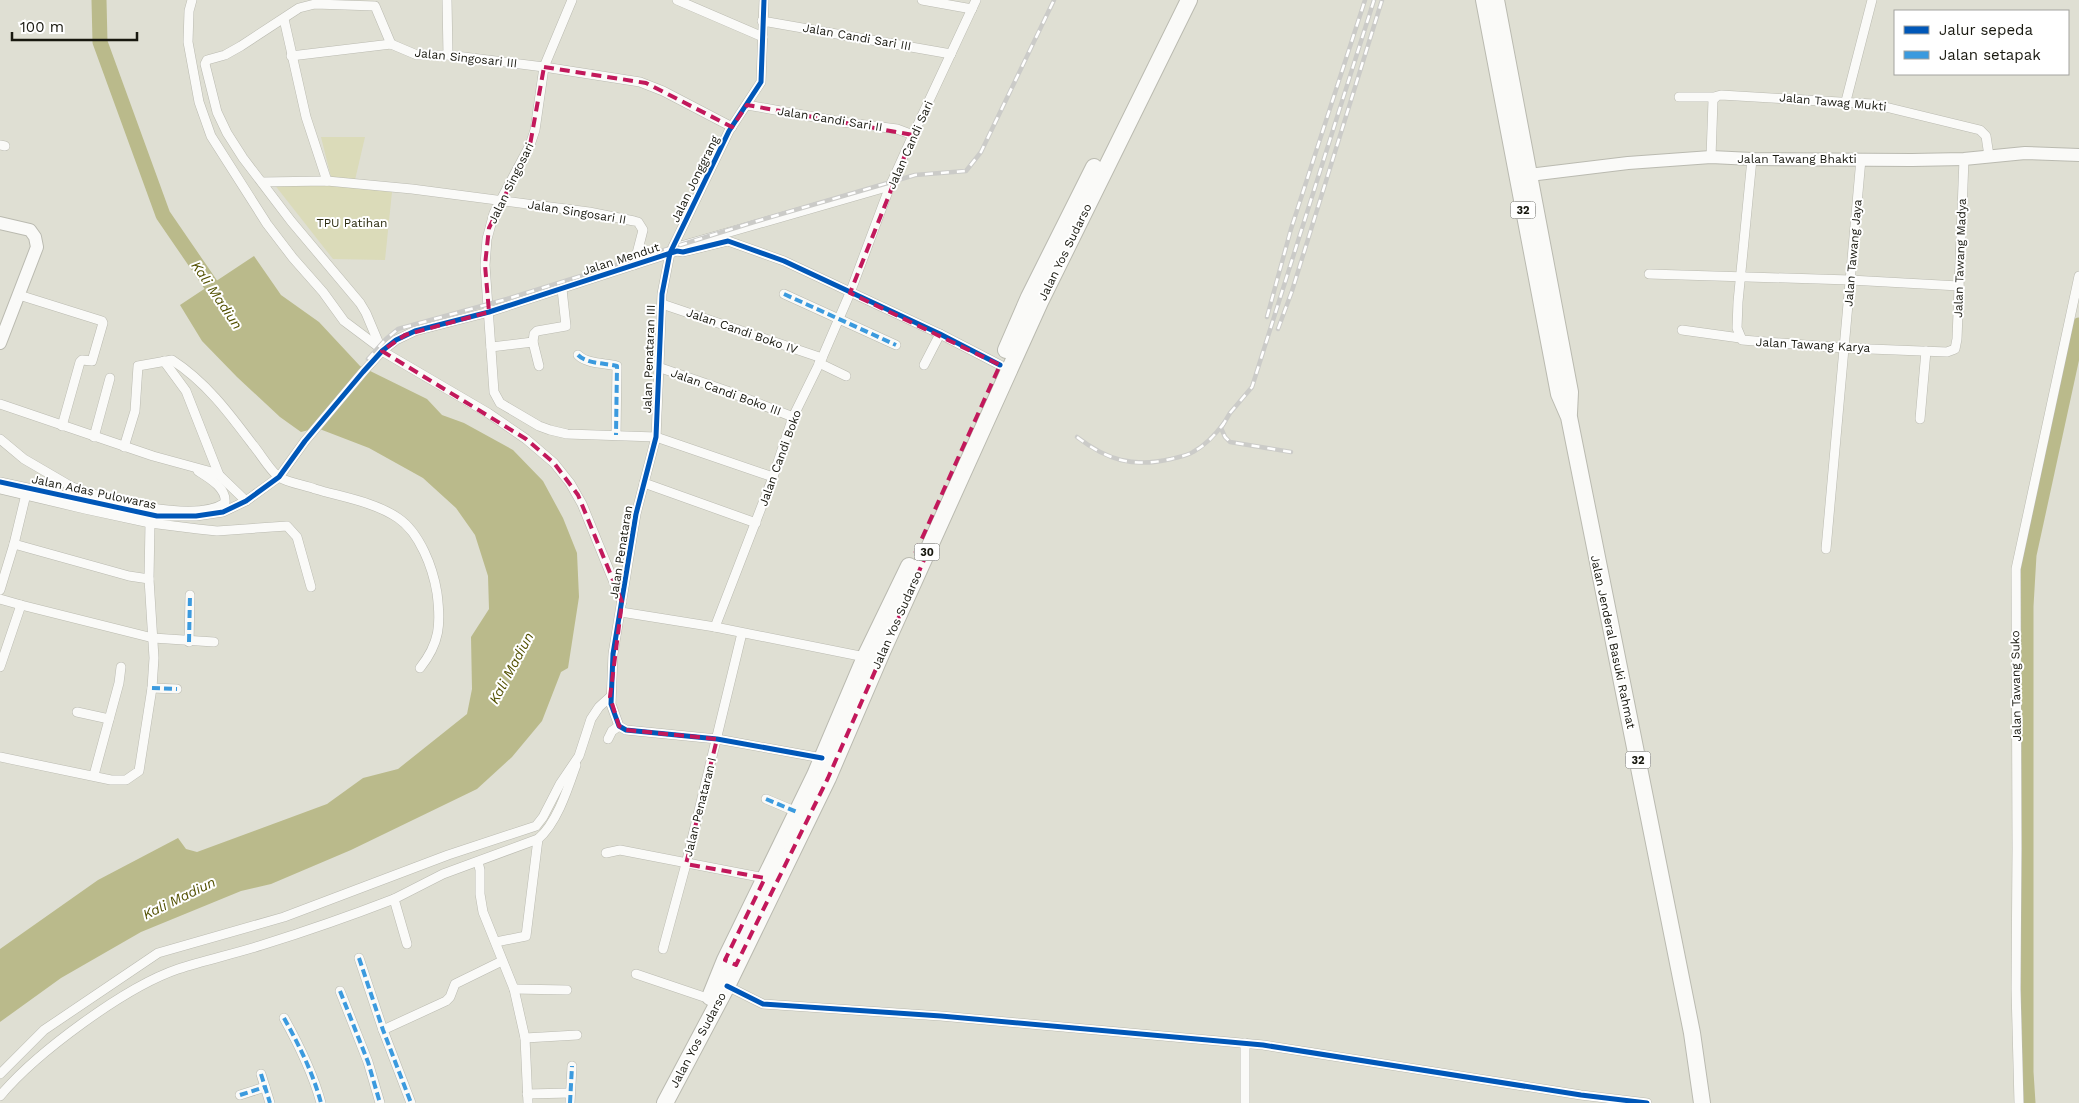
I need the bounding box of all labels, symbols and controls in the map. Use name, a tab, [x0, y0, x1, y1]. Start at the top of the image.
scale bar	[12, 10, 138, 42]
legend	[1894, 10, 2069, 75]
text: 100 m	[20, 18, 64, 36]
street label: Jalan Candi Sari III	[802, 21, 912, 53]
text: Jalur sepeda	[1939, 21, 2033, 39]
street label: Jalan Singosari III	[414, 46, 518, 70]
text: Jalan setapak	[1939, 46, 2041, 64]
street label: Jalan Tawag Mukti	[1779, 90, 1887, 114]
street label: Jalan Candi Sari	[884, 99, 936, 191]
street label: Jalan Candi Sari II	[776, 104, 884, 134]
street label: Jalan Jonggrang	[668, 133, 722, 225]
street label: Jalan Singosari	[485, 140, 537, 226]
street label: Jalan Tawang Bhakti	[1737, 152, 1857, 166]
street label: Jalan Singosari II	[527, 197, 627, 227]
street label: Jalan Tawang Jaya	[1841, 198, 1865, 307]
street label: Jalan Tawang Madya	[1951, 198, 1969, 318]
street label: Jalan Yos Sudarso	[1035, 201, 1095, 303]
road number: 32	[1510, 202, 1536, 218]
park label: TPU Patihan	[317, 216, 387, 230]
street label: Jalan Mendut	[581, 240, 661, 278]
water label: Kali Madiun	[188, 258, 246, 332]
street label: Jalan Penataran III	[640, 304, 658, 414]
street label: Jalan Candi Boko IV	[684, 305, 800, 357]
street label: Jalan Tawang Karya	[1755, 335, 1871, 355]
street label: Jalan Candi Boko III	[669, 366, 783, 418]
street label: Jalan Candi Boko	[756, 408, 804, 508]
street label: Jalan Adas Pulowaras	[30, 472, 158, 512]
street label: Jalan Penataran	[607, 504, 635, 600]
road number: 30	[914, 544, 940, 560]
street label: Jalan Jenderal Basuki Rahmat	[1588, 554, 1638, 730]
street label: Jalan Yos Sudarso	[869, 569, 925, 671]
water label: Kali Madiun	[485, 629, 537, 707]
street label: Jalan Tawang Suko	[2008, 630, 2024, 742]
road number: 32	[1626, 752, 1650, 768]
street label: Jalan Penataran I	[681, 756, 719, 858]
water label: Kali Madiun	[140, 874, 218, 922]
street label: Jalan Yos Sudarso	[667, 990, 729, 1090]

